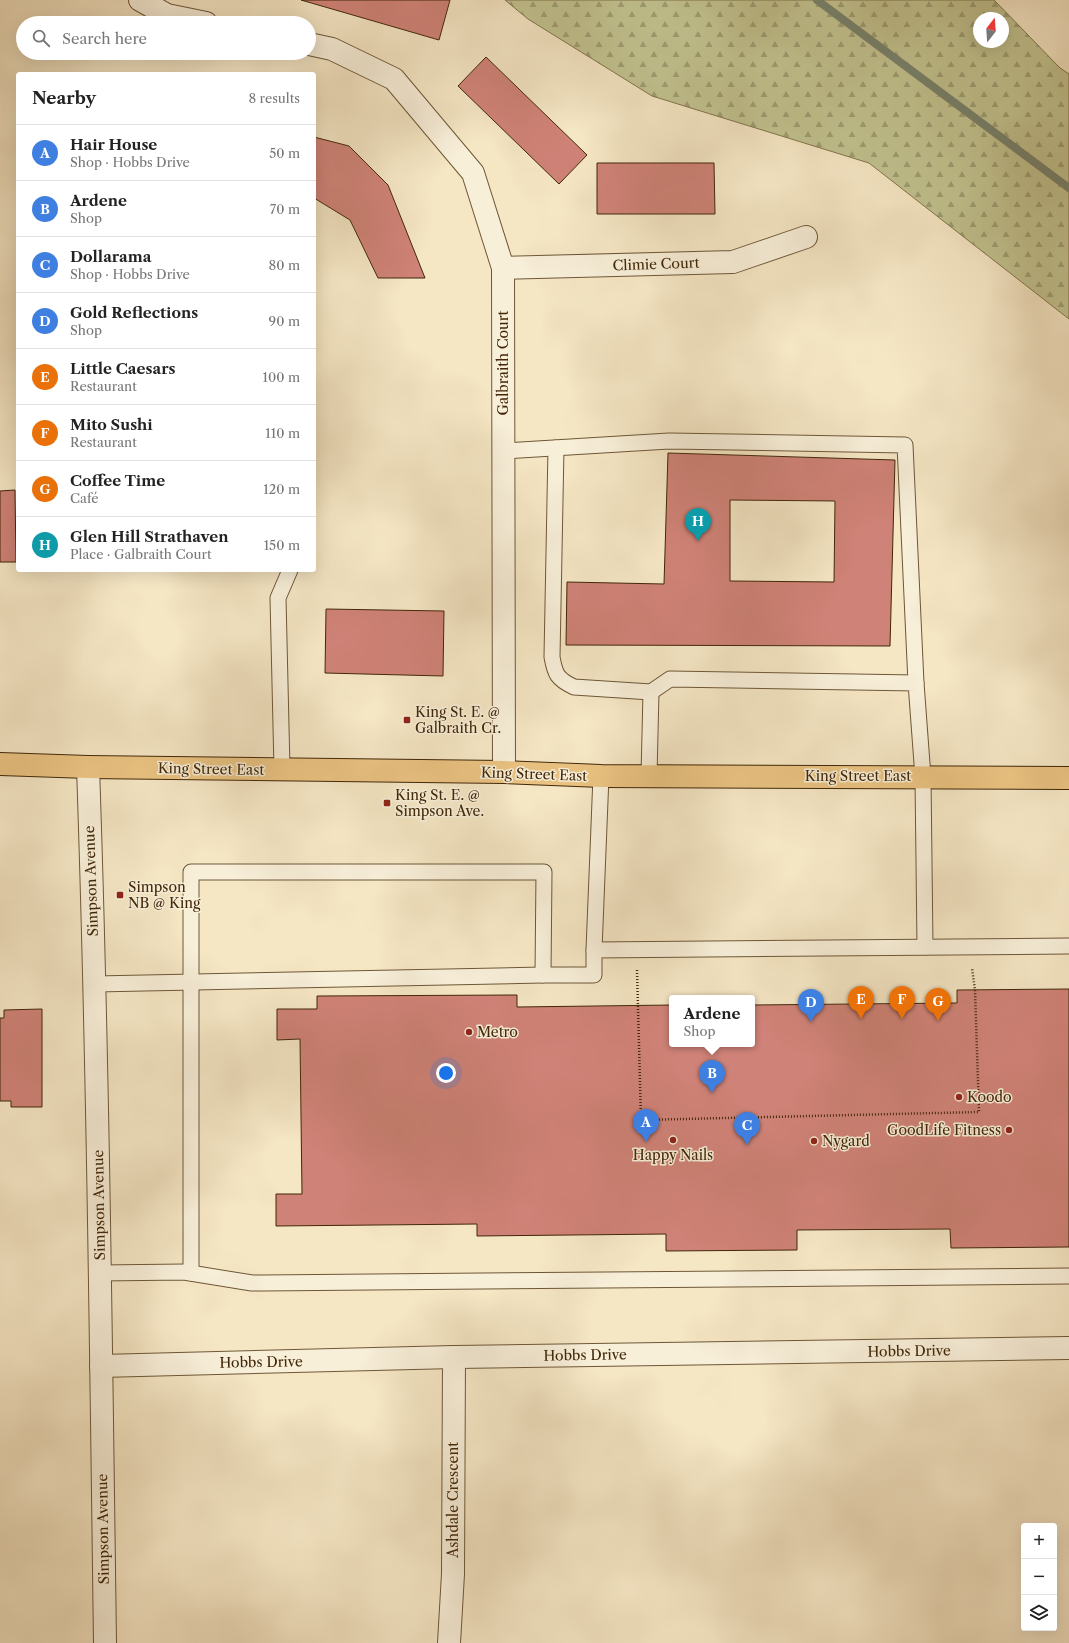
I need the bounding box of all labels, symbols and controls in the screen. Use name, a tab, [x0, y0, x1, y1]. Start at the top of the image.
north arrow	[973, 12, 1009, 48]
search box	[16, 16, 316, 60]
icon: search	[30, 27, 52, 49]
text: Search here	[62, 29, 147, 48]
text: Nearby	[32, 88, 96, 108]
text: 8 results	[248, 90, 300, 106]
text: Hair House	[70, 135, 157, 154]
text: A	[40, 145, 50, 161]
text: 50 m	[269, 145, 300, 161]
text: Shop · Hobbs Drive	[70, 154, 190, 170]
text: Ardene	[70, 191, 127, 210]
text: B	[40, 201, 50, 217]
text: 70 m	[270, 201, 300, 217]
text: Shop	[70, 210, 102, 226]
text: Dollarama	[70, 247, 151, 266]
street label: Climie Court	[612, 253, 700, 275]
text: C	[40, 257, 50, 273]
text: 80 m	[268, 257, 300, 273]
text: Shop · Hobbs Drive	[70, 266, 190, 282]
text: Gold Reflections	[70, 303, 198, 322]
street label: Galbraith Court	[494, 310, 512, 416]
text: D	[39, 313, 51, 329]
text: 90 m	[269, 313, 300, 329]
text: Shop	[70, 322, 102, 338]
text: Little Caesars	[70, 359, 175, 378]
text: E	[40, 369, 50, 385]
text: 100 m	[262, 369, 300, 385]
text: Restaurant	[70, 378, 137, 394]
text: Mito Sushi	[70, 415, 153, 434]
text: F	[41, 425, 49, 441]
text: 110 m	[265, 425, 300, 441]
text: Restaurant	[70, 434, 137, 450]
text: Coffee Time	[70, 471, 165, 490]
text: G	[39, 481, 51, 497]
text: 120 m	[263, 481, 300, 497]
text: Café	[70, 490, 99, 506]
pin: H	[685, 508, 711, 541]
text: Glen Hill Strathaven	[70, 527, 229, 546]
text: H	[39, 537, 51, 553]
text: 150 m	[264, 537, 300, 553]
text: Place · Galbraith Court	[70, 546, 212, 562]
place label: King St. E. @ Galbraith Cr.	[415, 703, 501, 737]
marker: King St. E. @ Galbraith Cr.	[402, 715, 412, 725]
street label: King Street East	[158, 759, 264, 779]
street label: King Street East	[480, 763, 588, 785]
street label: King Street East	[805, 767, 911, 785]
place label: King St. E. @ Simpson Ave.	[395, 786, 484, 820]
marker: King St. E. @ Simpson Ave.	[382, 798, 392, 808]
street label: Simpson Avenue	[80, 825, 102, 937]
place label: Simpson NB @ King	[128, 878, 201, 912]
marker: Simpson NB @ King	[115, 890, 125, 900]
pin: E	[848, 986, 874, 1019]
pin: F	[889, 986, 915, 1019]
pin: G	[925, 988, 951, 1021]
pin: D	[798, 989, 824, 1022]
popup	[669, 995, 755, 1047]
text: Ardene	[684, 1004, 740, 1023]
place label: Metro	[477, 1023, 518, 1041]
text: Shop	[684, 1023, 715, 1039]
marker: Metro	[464, 1027, 474, 1037]
pin: B	[699, 1060, 725, 1093]
your location	[436, 1063, 456, 1083]
place label: Koodo	[967, 1088, 1012, 1106]
marker: Koodo	[954, 1092, 964, 1102]
pin: A	[633, 1109, 659, 1142]
pin: C	[734, 1112, 760, 1145]
place label: GoodLife Fitness	[887, 1121, 1001, 1139]
marker: GoodLife Fitness	[1004, 1125, 1014, 1135]
place label: Nygard	[822, 1132, 870, 1150]
marker: Happy Nails	[668, 1135, 678, 1145]
marker: Nygard	[809, 1136, 819, 1146]
place label: Happy Nails	[633, 1146, 713, 1164]
street label: Simpson Avenue	[89, 1149, 109, 1260]
street label: Hobbs Drive	[867, 1341, 951, 1361]
street label: Hobbs Drive	[543, 1345, 627, 1365]
street label: Hobbs Drive	[219, 1352, 303, 1372]
street label: Ashdale Crescent	[444, 1442, 462, 1559]
street label: Simpson Avenue	[93, 1473, 113, 1584]
map controls	[1021, 1523, 1057, 1631]
button: +	[1021, 1523, 1057, 1559]
button: −	[1021, 1559, 1057, 1595]
button: layers	[1021, 1595, 1057, 1631]

